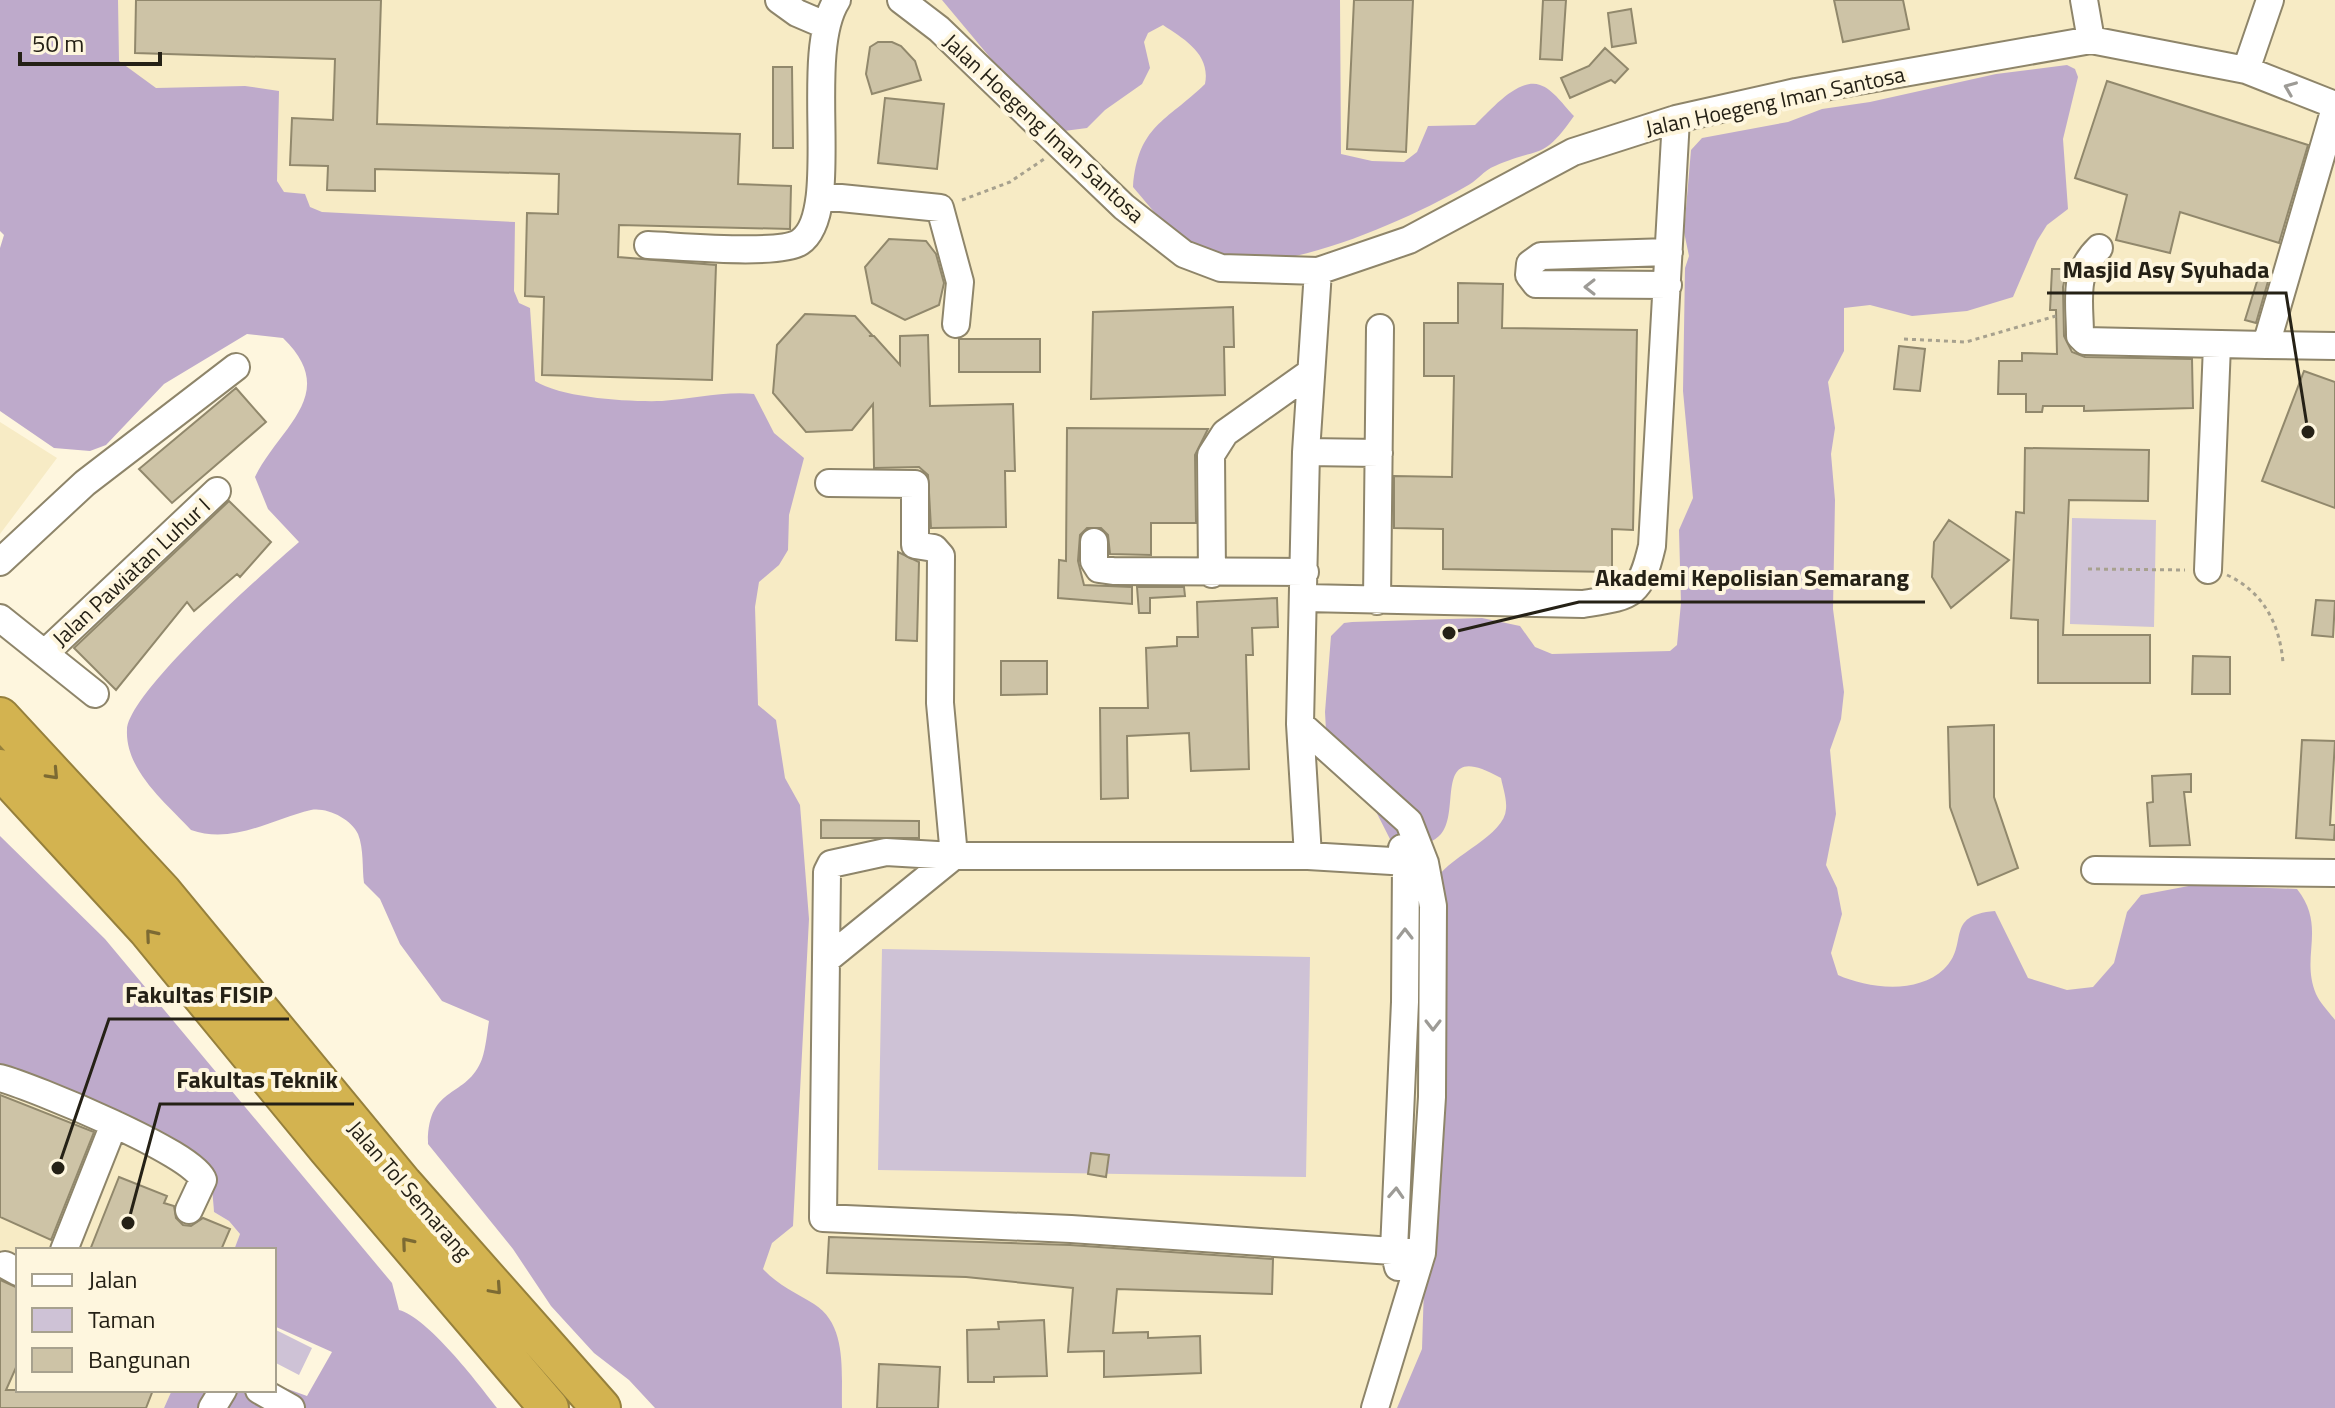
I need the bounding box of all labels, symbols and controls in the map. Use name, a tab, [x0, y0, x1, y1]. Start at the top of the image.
scale bar	[20, 16, 160, 66]
text: 50 m	[32, 25, 84, 61]
street label: Jalan Hoegeng Iman Santosa	[936, 25, 1152, 231]
street label: Jalan Hoegeng Iman Santosa	[1642, 57, 1908, 145]
one-way arrow	[2284, 81, 2298, 97]
callout: Masjid Asy Syuhada	[2047, 245, 2286, 293]
text: Masjid Asy Syuhada	[2062, 251, 2270, 287]
one-way arrow	[1583, 278, 1596, 296]
street label: Jalan Pawiatan Luhur I	[44, 489, 218, 655]
callout: Akademi Kepolisian Semarang	[1579, 554, 1925, 602]
text: Akademi Kepolisian Semarang	[1595, 559, 1909, 595]
one-way arrow	[44, 765, 59, 779]
one-way arrow	[1396, 927, 1414, 940]
one-way arrow	[146, 929, 161, 944]
callout: Fakultas FISIP	[109, 971, 289, 1019]
text: Fakultas FISIP	[125, 976, 273, 1012]
one-way arrow	[1424, 1019, 1442, 1032]
callout: Fakultas Teknik	[160, 1056, 354, 1104]
text: Fakultas Teknik	[176, 1061, 338, 1097]
street label: Jalan Tol Semarang	[340, 1113, 480, 1267]
one-way arrow	[1388, 1186, 1405, 1199]
one-way arrow	[402, 1237, 417, 1252]
legend	[16, 1248, 276, 1392]
text: Jalan	[88, 1261, 137, 1297]
one-way arrow	[486, 1280, 501, 1295]
text: Taman	[88, 1301, 156, 1337]
text: Bangunan	[88, 1341, 191, 1377]

